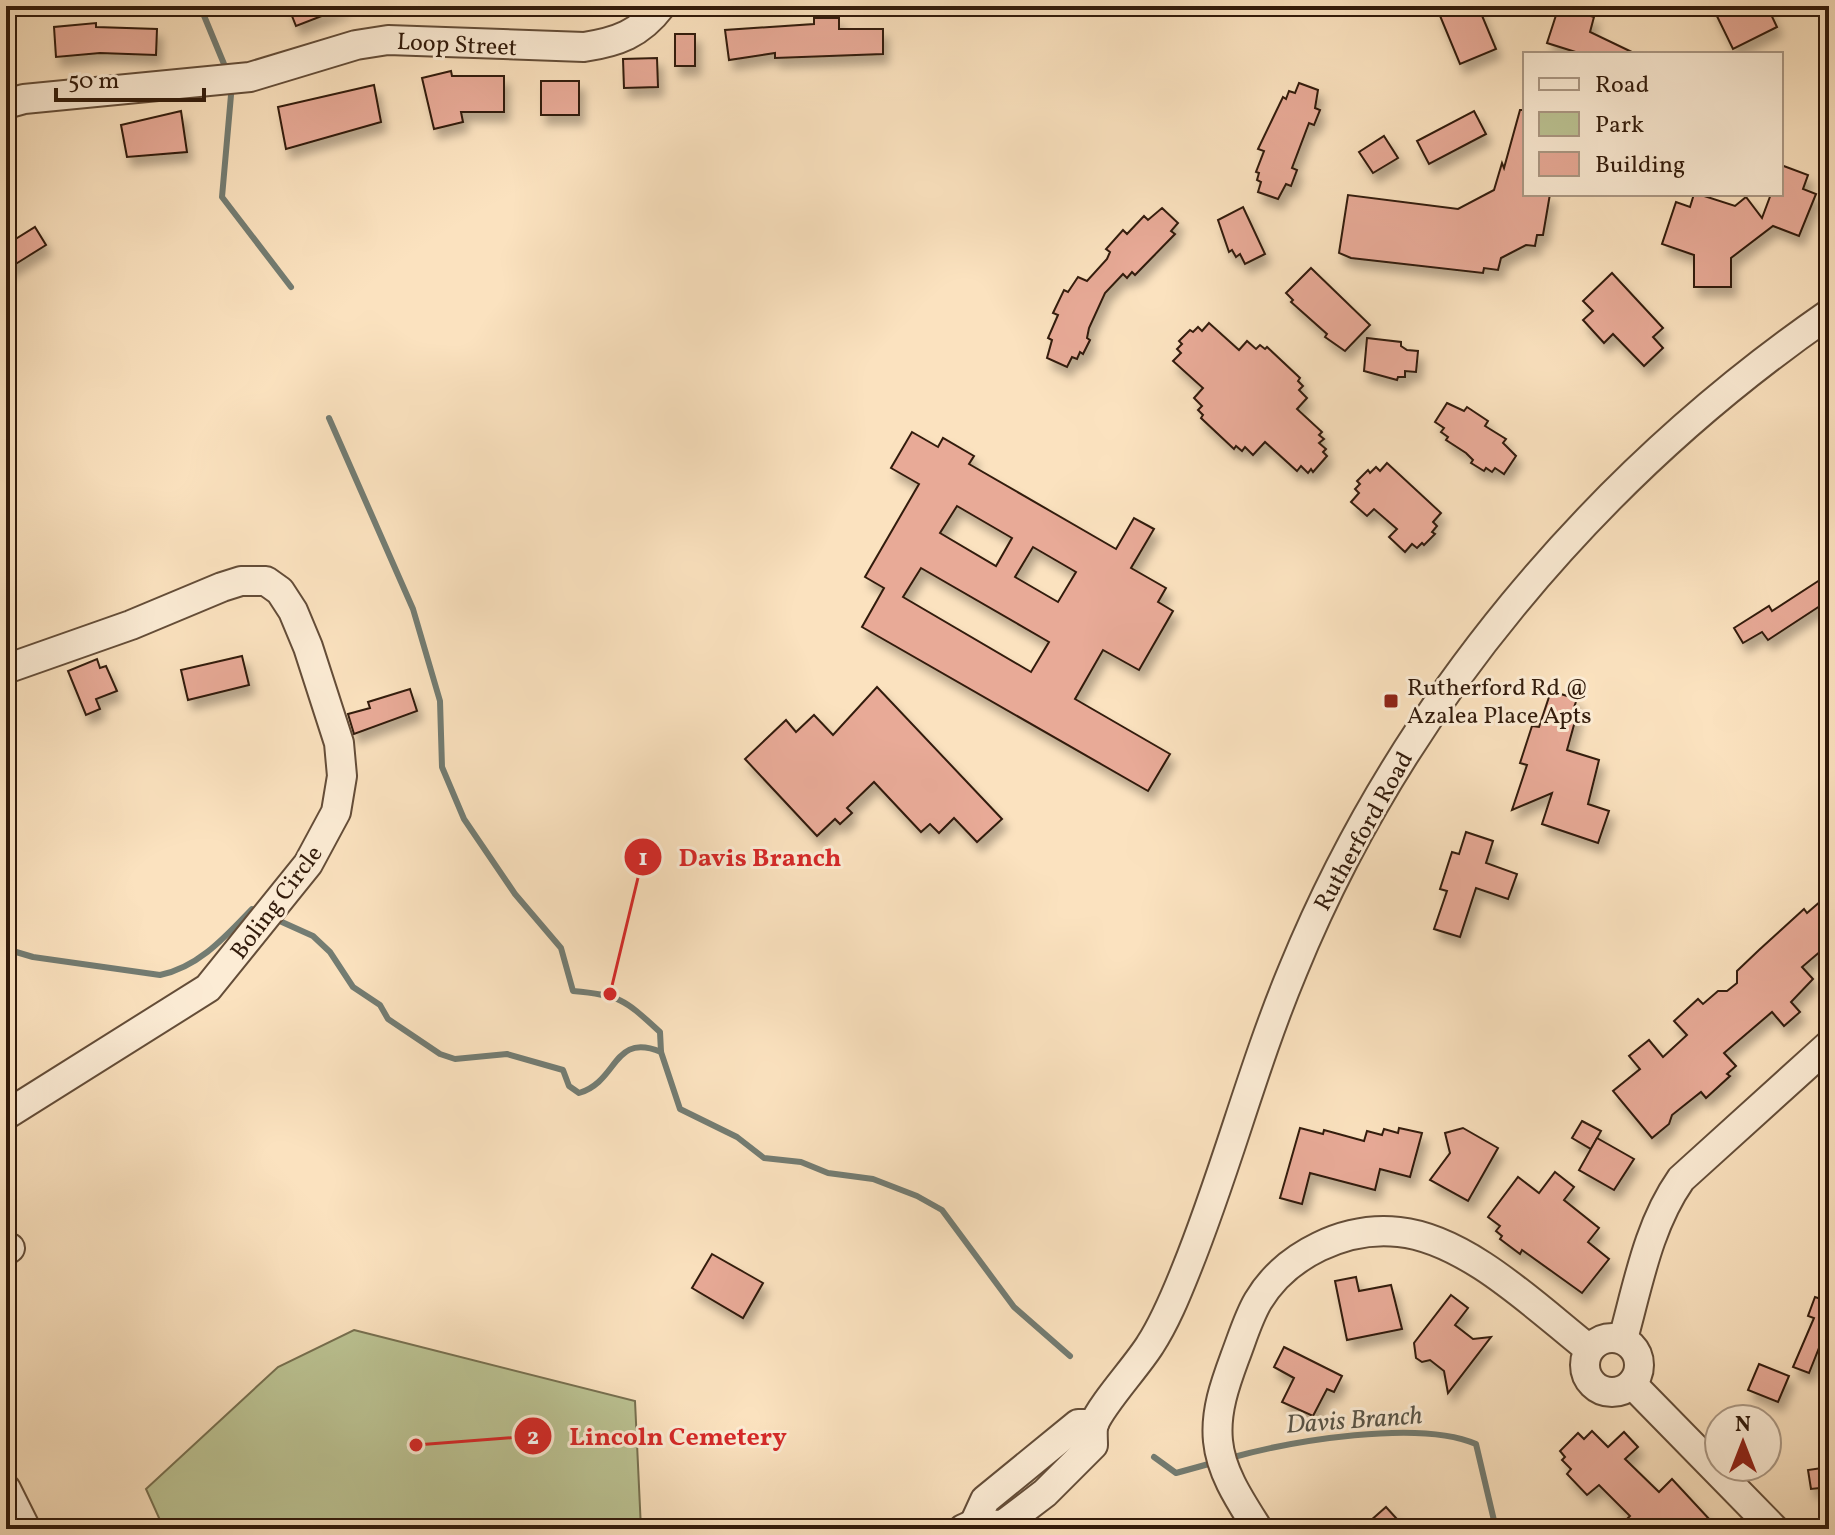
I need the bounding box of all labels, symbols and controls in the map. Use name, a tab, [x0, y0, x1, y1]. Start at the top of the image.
street label: Loop Street	[396, 26, 518, 66]
scale bar	[56, 52, 204, 102]
legend	[1523, 52, 1783, 196]
text: 50 m	[68, 65, 120, 99]
text: Road	[1595, 69, 1649, 103]
text: Park	[1595, 109, 1644, 143]
text: Building	[1595, 149, 1685, 183]
place label: Rutherford Rd @ Azalea Place Apts	[1407, 672, 1592, 734]
marker: Rutherford Rd @ Azalea Place Apts	[1382, 692, 1400, 710]
street label: Rutherford Road	[1307, 746, 1423, 918]
callout: Davis Branch	[623, 832, 858, 882]
street label: Boling Circle	[223, 839, 332, 967]
text: Davis Branch	[679, 841, 841, 877]
text: 1	[638, 842, 648, 876]
water label: Davis Branch	[1285, 1398, 1424, 1444]
north arrow	[1703, 1403, 1783, 1483]
text: N	[1735, 1410, 1751, 1441]
callout: Lincoln Cemetery	[513, 1411, 803, 1461]
text: Lincoln Cemetery	[569, 1420, 787, 1456]
text: 2	[527, 1421, 539, 1455]

